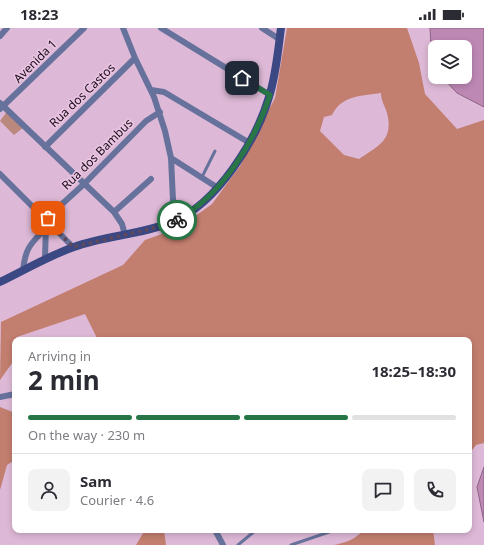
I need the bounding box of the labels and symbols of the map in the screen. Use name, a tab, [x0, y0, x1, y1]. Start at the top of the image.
street label: Avenida 1	[9, 35, 61, 87]
street label: Rua dos Castos	[45, 59, 119, 131]
pin	[225, 61, 259, 95]
street label: Rua dos Bambus	[58, 114, 137, 193]
courier	[157, 200, 197, 240]
pin	[31, 201, 65, 235]

